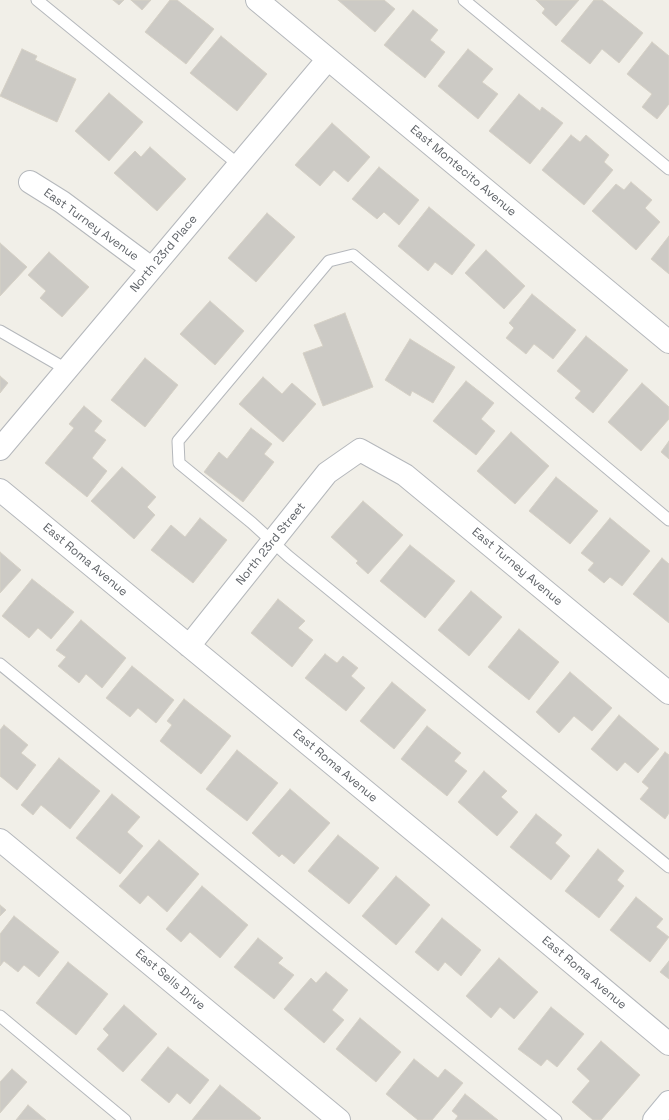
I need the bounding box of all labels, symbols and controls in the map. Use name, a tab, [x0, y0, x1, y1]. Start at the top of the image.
street label: East Montecito Avenue	[407, 122, 519, 220]
street label: East Turney Avenue	[41, 186, 141, 264]
street label: North 23rd Place	[127, 212, 201, 296]
street label: North 23rd Street	[233, 500, 309, 588]
street label: East Roma Avenue	[40, 520, 130, 600]
street label: East Turney Avenue	[469, 525, 565, 609]
street label: East Roma Avenue	[290, 726, 380, 806]
street label: East Roma Avenue	[539, 933, 629, 1013]
street label: East Sells Drive	[132, 947, 208, 1013]

